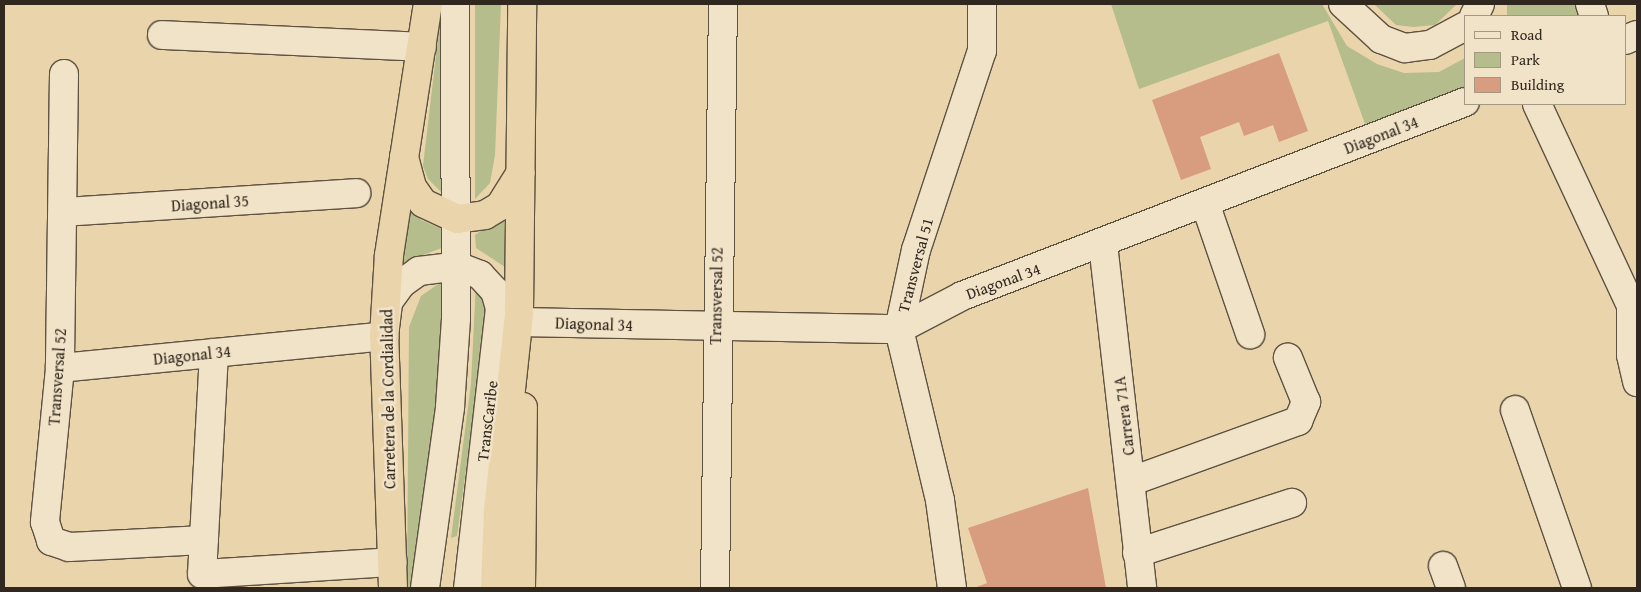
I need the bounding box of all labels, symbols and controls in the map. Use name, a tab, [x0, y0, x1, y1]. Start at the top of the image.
legend	[1464, 15, 1626, 105]
text: Road	[1511, 24, 1542, 45]
text: Park	[1511, 49, 1540, 70]
text: Building	[1511, 74, 1564, 95]
street label: Diagonal 34	[1341, 112, 1421, 158]
street label: Diagonal 35	[170, 191, 250, 215]
street label: Transversal 51	[893, 216, 937, 314]
street label: Transversal 52	[706, 247, 726, 345]
street label: Diagonal 34	[963, 259, 1043, 303]
street label: Carretera de la Cordialidad	[377, 309, 399, 489]
street label: Diagonal 34	[555, 313, 633, 335]
street label: Transversal 52	[44, 328, 70, 426]
street label: Diagonal 34	[152, 341, 232, 369]
street label: Carrera 71A	[1110, 375, 1138, 457]
street label: TransCaribe	[473, 379, 501, 463]

